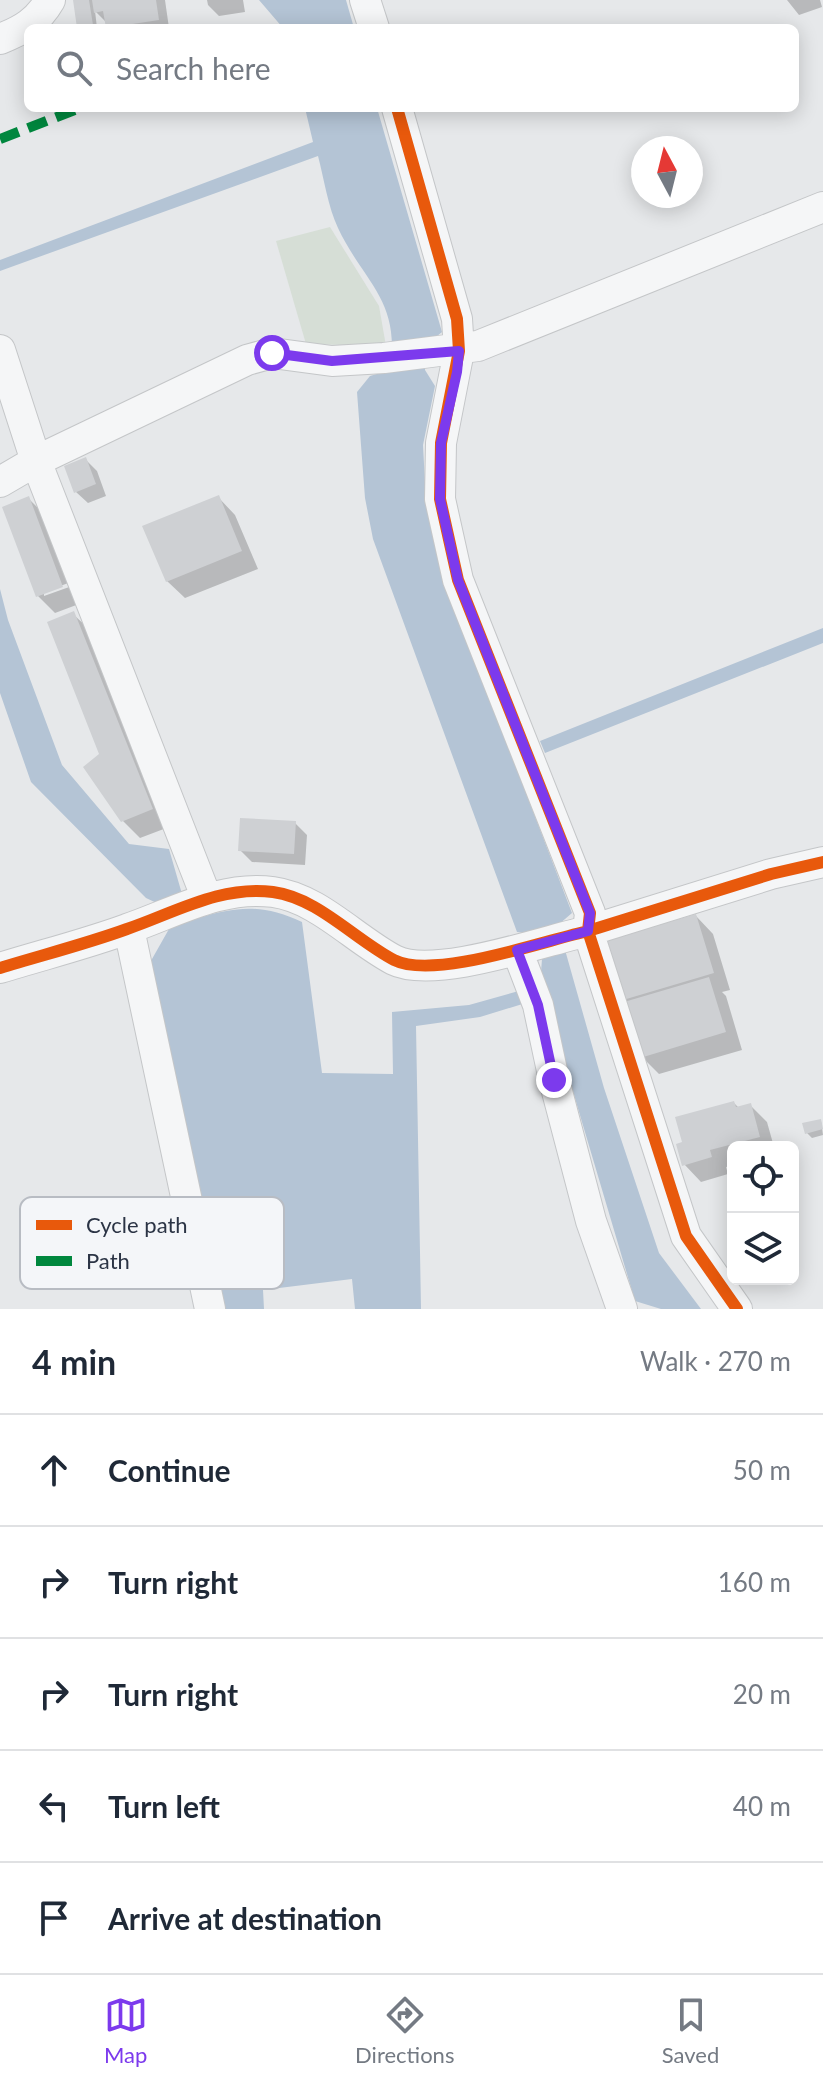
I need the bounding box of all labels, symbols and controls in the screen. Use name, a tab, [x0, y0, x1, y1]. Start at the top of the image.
search box	[24, 24, 799, 112]
icon: search	[52, 46, 96, 90]
text: Search here	[116, 50, 271, 86]
north arrow	[631, 136, 703, 208]
route start	[254, 335, 290, 371]
route end	[536, 1062, 572, 1098]
map controls	[727, 1141, 799, 1285]
button: locate	[727, 1141, 799, 1213]
legend	[20, 1197, 284, 1289]
text: Cycle path	[86, 1211, 188, 1238]
button: layers	[727, 1213, 799, 1285]
text: Path	[86, 1247, 130, 1274]
text: 4 min	[32, 1341, 116, 1382]
text: Walk · 270 m	[640, 1345, 791, 1377]
icon: ahead	[32, 1448, 76, 1492]
text: Continue	[108, 1452, 231, 1488]
text: 50 m	[733, 1454, 791, 1486]
icon: right	[32, 1560, 76, 1604]
text: Turn right	[108, 1564, 238, 1600]
text: 160 m	[718, 1566, 791, 1598]
icon: right	[32, 1672, 76, 1716]
text: Turn right	[108, 1676, 238, 1712]
text: 20 m	[733, 1678, 791, 1710]
icon: left	[32, 1784, 76, 1828]
text: Turn left	[108, 1788, 220, 1824]
text: 40 m	[733, 1790, 791, 1822]
icon: arrive	[32, 1896, 76, 1940]
text: Arrive at destination	[108, 1900, 382, 1936]
tab: Map	[104, 1993, 148, 2068]
tab: Directions	[355, 1993, 454, 2068]
tab: Saved	[662, 1993, 719, 2068]

